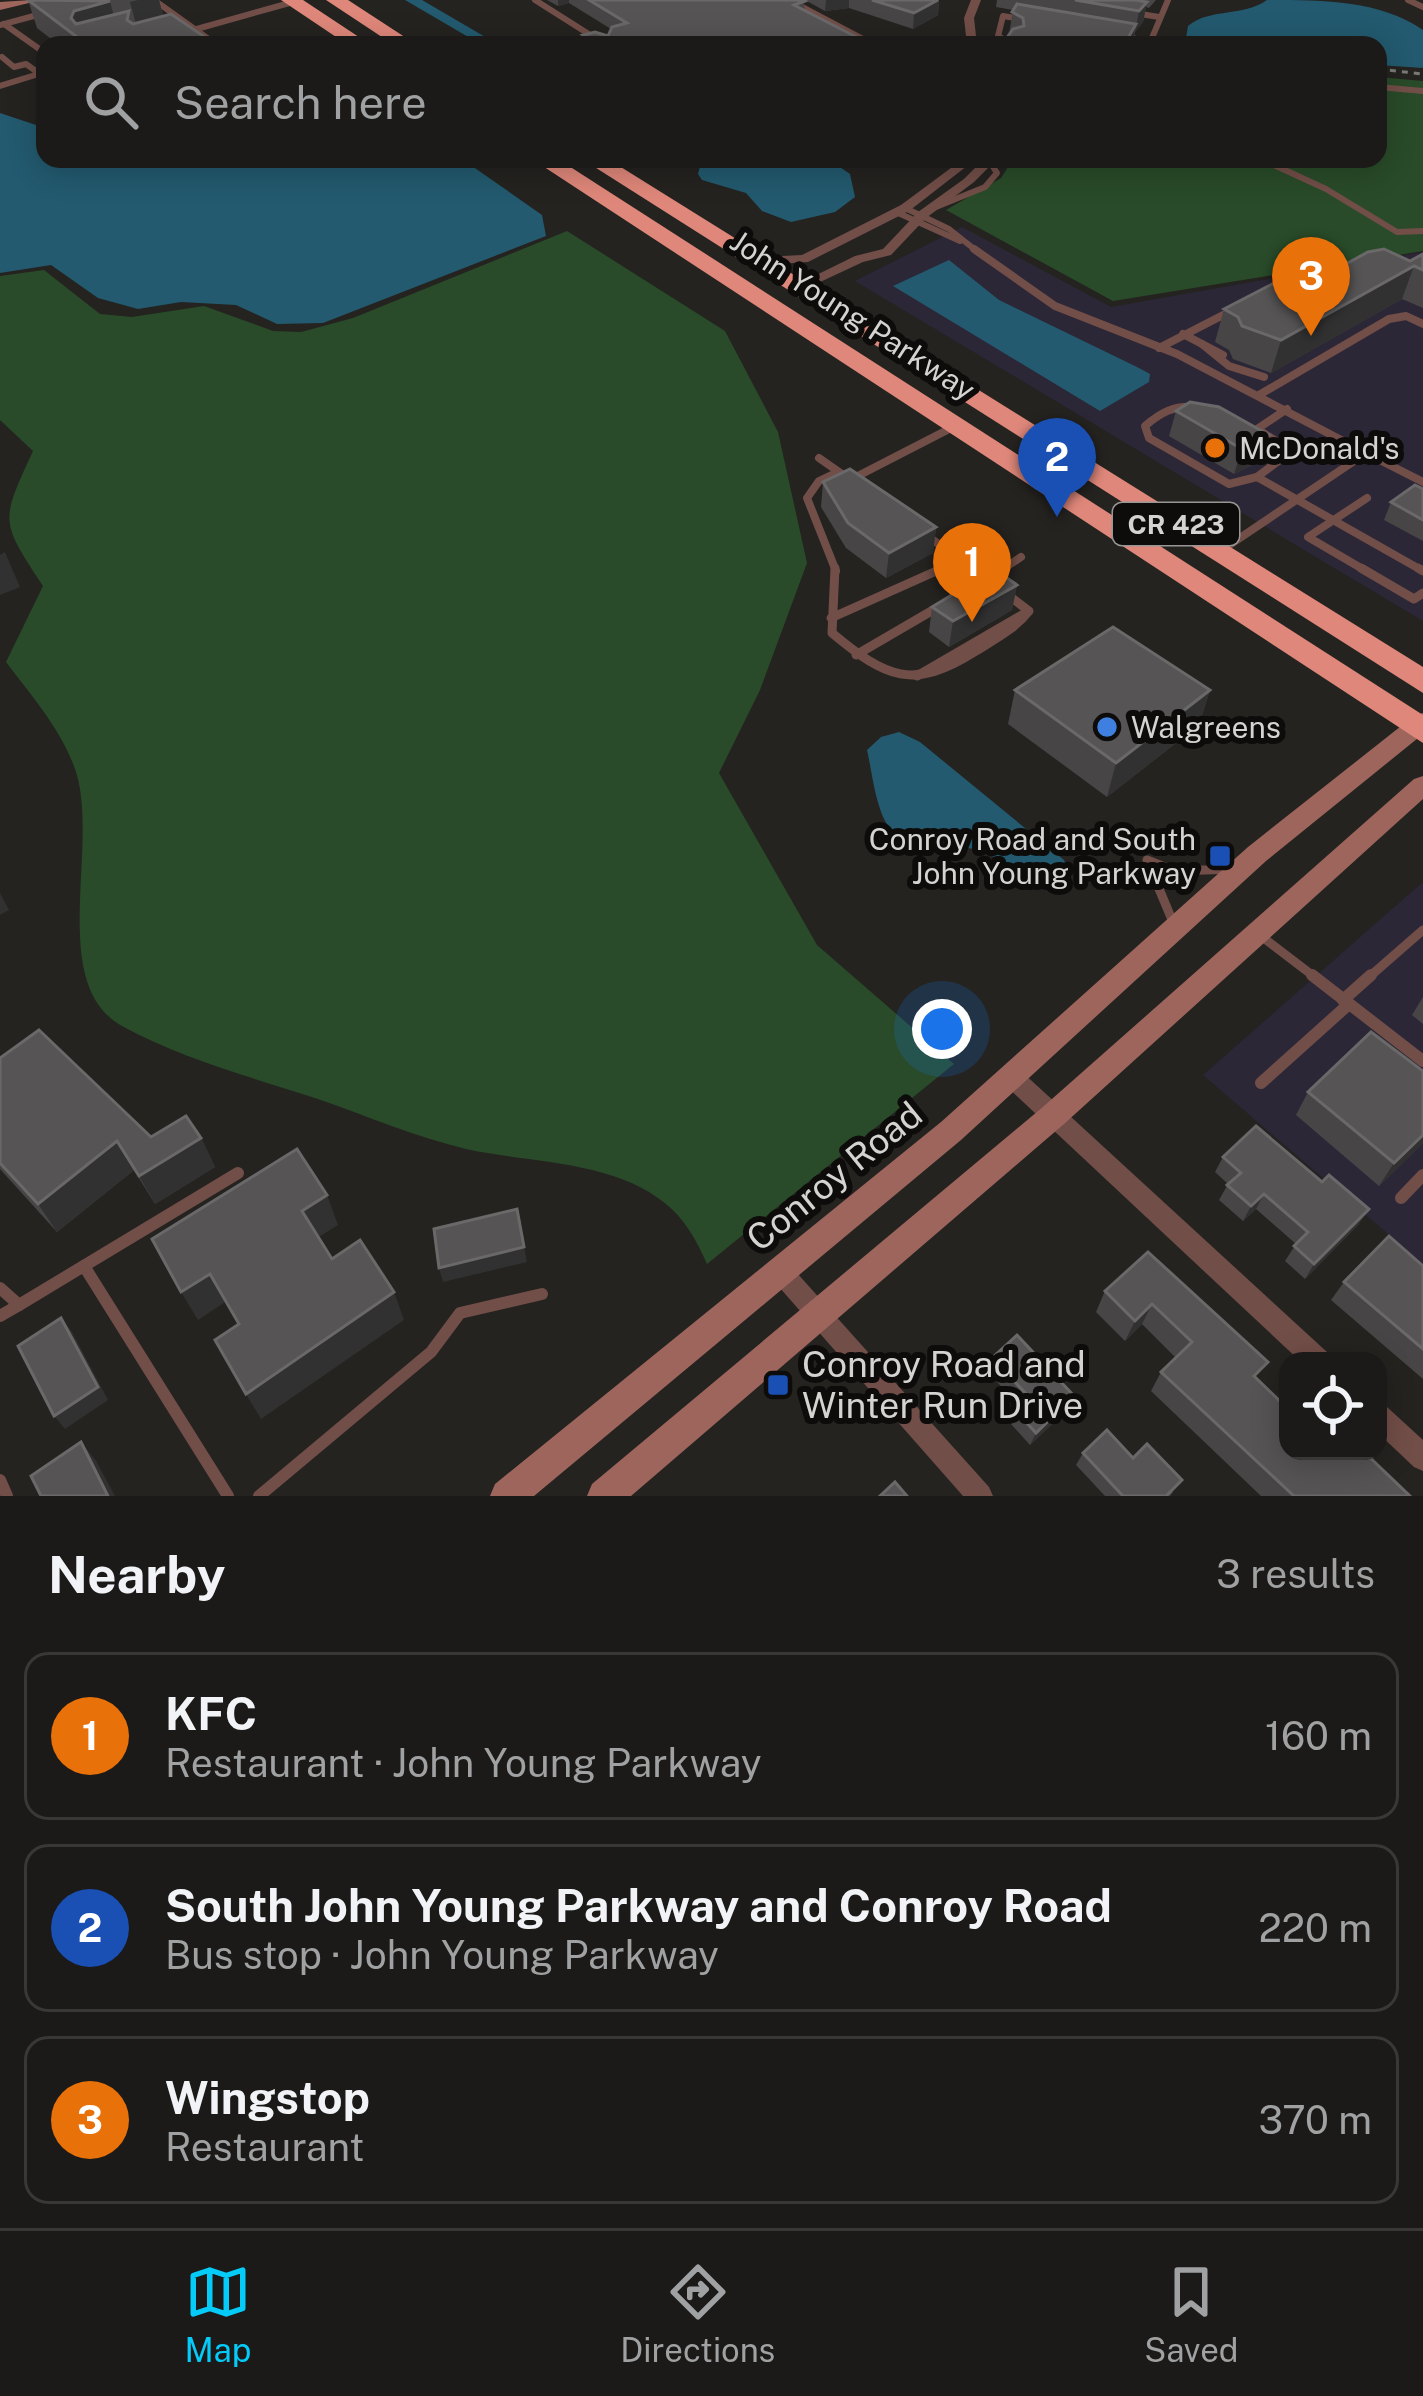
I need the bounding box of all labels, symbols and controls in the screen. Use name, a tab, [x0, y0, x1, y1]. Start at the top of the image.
search box	[36, 36, 1387, 168]
icon: search	[78, 69, 144, 135]
text: Search here	[174, 76, 427, 129]
street label: John Young Parkway	[724, 223, 982, 407]
pin: 3	[1272, 237, 1350, 336]
pin: 2	[1018, 418, 1096, 517]
place label: McDonald's	[1239, 430, 1399, 466]
marker: McDonald's	[1202, 435, 1228, 461]
road number: CR 423	[1113, 503, 1239, 545]
pin: 1	[933, 523, 1011, 622]
place label: Walgreens	[1131, 709, 1281, 745]
marker: Walgreens	[1094, 714, 1120, 740]
place label: Conroy Road and South John Young Parkway	[869, 821, 1196, 891]
marker: Conroy Road and South John Young Parkway	[1207, 843, 1233, 869]
your location	[912, 999, 972, 1059]
street label: Conroy Road	[738, 1093, 930, 1259]
place label: Conroy Road and Winter Run Drive	[802, 1343, 1086, 1426]
map controls	[1279, 1352, 1387, 1460]
button: locate	[1279, 1352, 1387, 1460]
marker: Conroy Road and Winter Run Drive	[765, 1372, 791, 1398]
text: Nearby	[48, 1545, 225, 1604]
text: 3 results	[1216, 1551, 1375, 1597]
text: KFC	[165, 1687, 257, 1740]
text: 1	[82, 1713, 98, 1759]
text: 160 m	[1265, 1713, 1372, 1759]
text: Restaurant · John Young Parkway	[165, 1740, 762, 1786]
text: South John Young Parkway and Conroy Road	[165, 1879, 1112, 1932]
text: 2	[78, 1905, 102, 1951]
text: 220 m	[1258, 1905, 1372, 1951]
text: Bus stop · John Young Parkway	[165, 1932, 719, 1978]
text: Wingstop	[165, 2071, 370, 2124]
text: 3	[77, 2097, 103, 2143]
text: 370 m	[1258, 2097, 1372, 2143]
text: Restaurant	[165, 2124, 364, 2170]
tab: Map	[184, 2259, 251, 2369]
tab: Directions	[620, 2259, 775, 2369]
tab: Saved	[1144, 2259, 1239, 2369]

